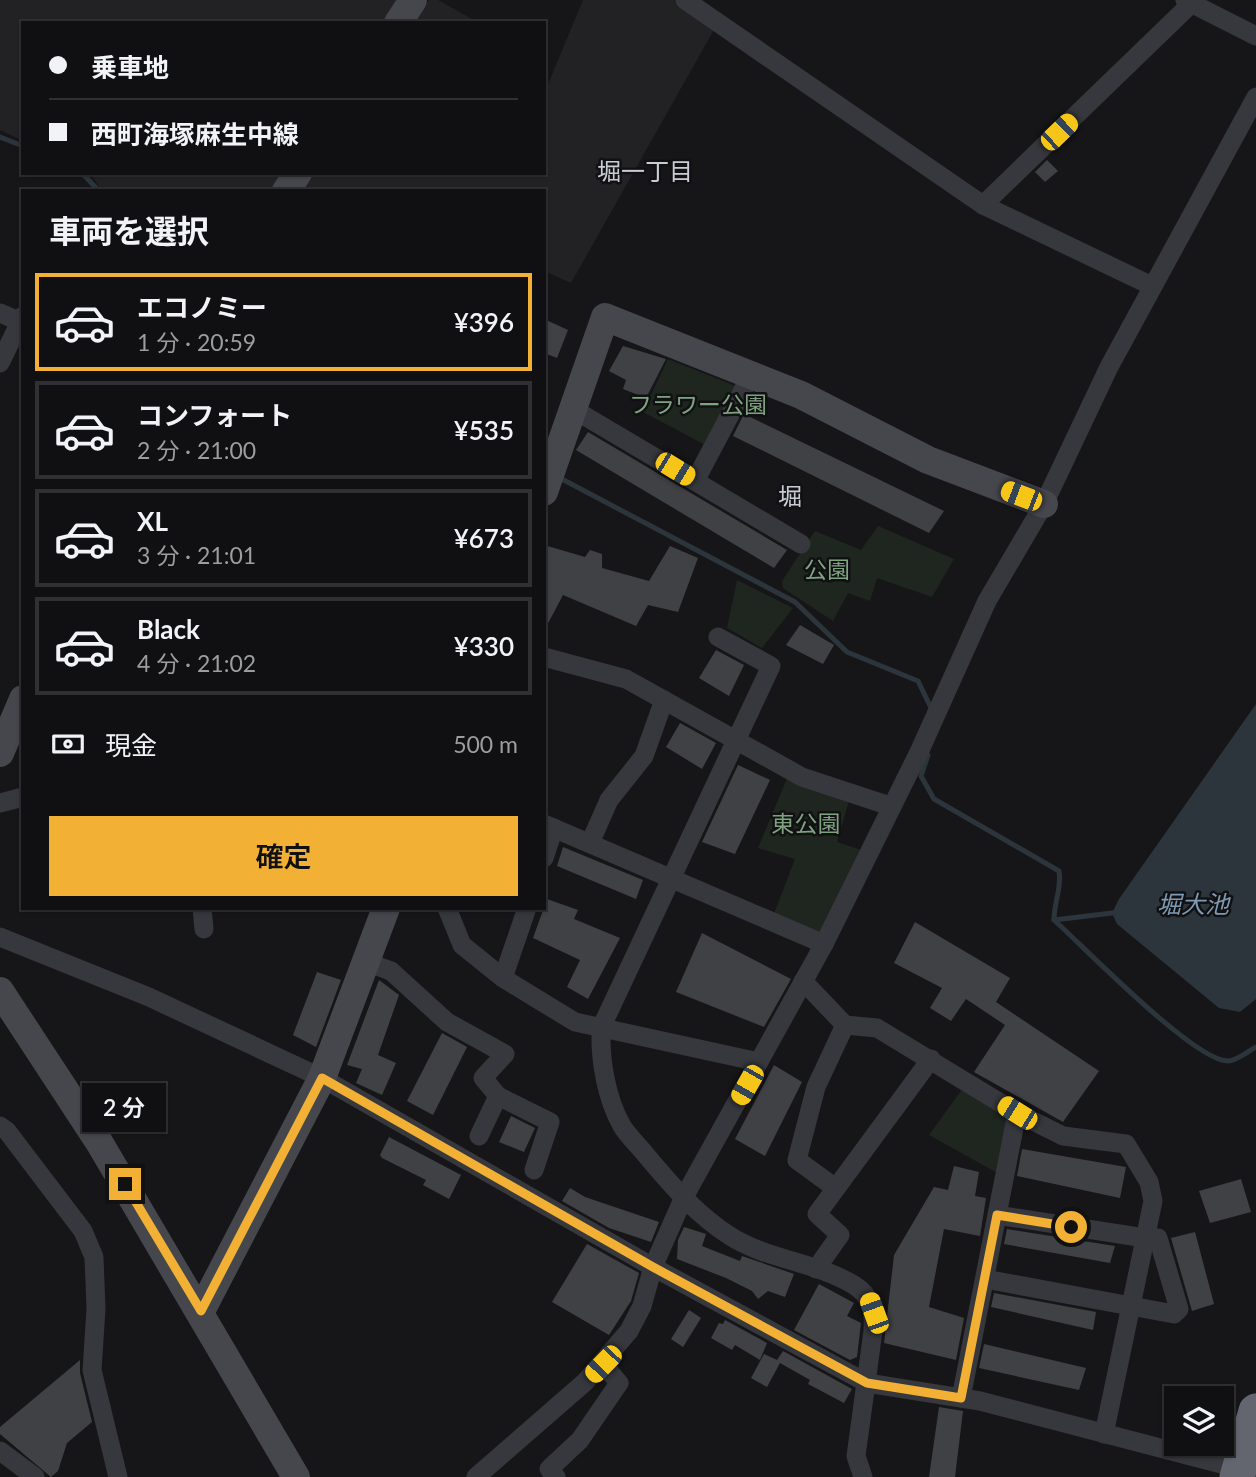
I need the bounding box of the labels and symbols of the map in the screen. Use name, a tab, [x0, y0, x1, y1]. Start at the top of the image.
car	[1037, 110, 1082, 154]
district label: 堀一丁目	[597, 156, 693, 185]
park label: フラワー公園	[629, 390, 767, 418]
car	[652, 449, 699, 489]
car	[998, 479, 1045, 513]
district label: 堀	[778, 481, 802, 510]
park label: 公園	[804, 555, 850, 583]
park label: 東公園	[772, 809, 841, 837]
water label: 堀大池	[1157, 889, 1231, 918]
car	[728, 1062, 767, 1108]
callout: 2 分	[83, 1082, 167, 1132]
car	[994, 1093, 1041, 1133]
route end	[109, 1168, 141, 1200]
route start	[1055, 1211, 1087, 1243]
car	[857, 1290, 892, 1336]
car	[581, 1342, 626, 1386]

